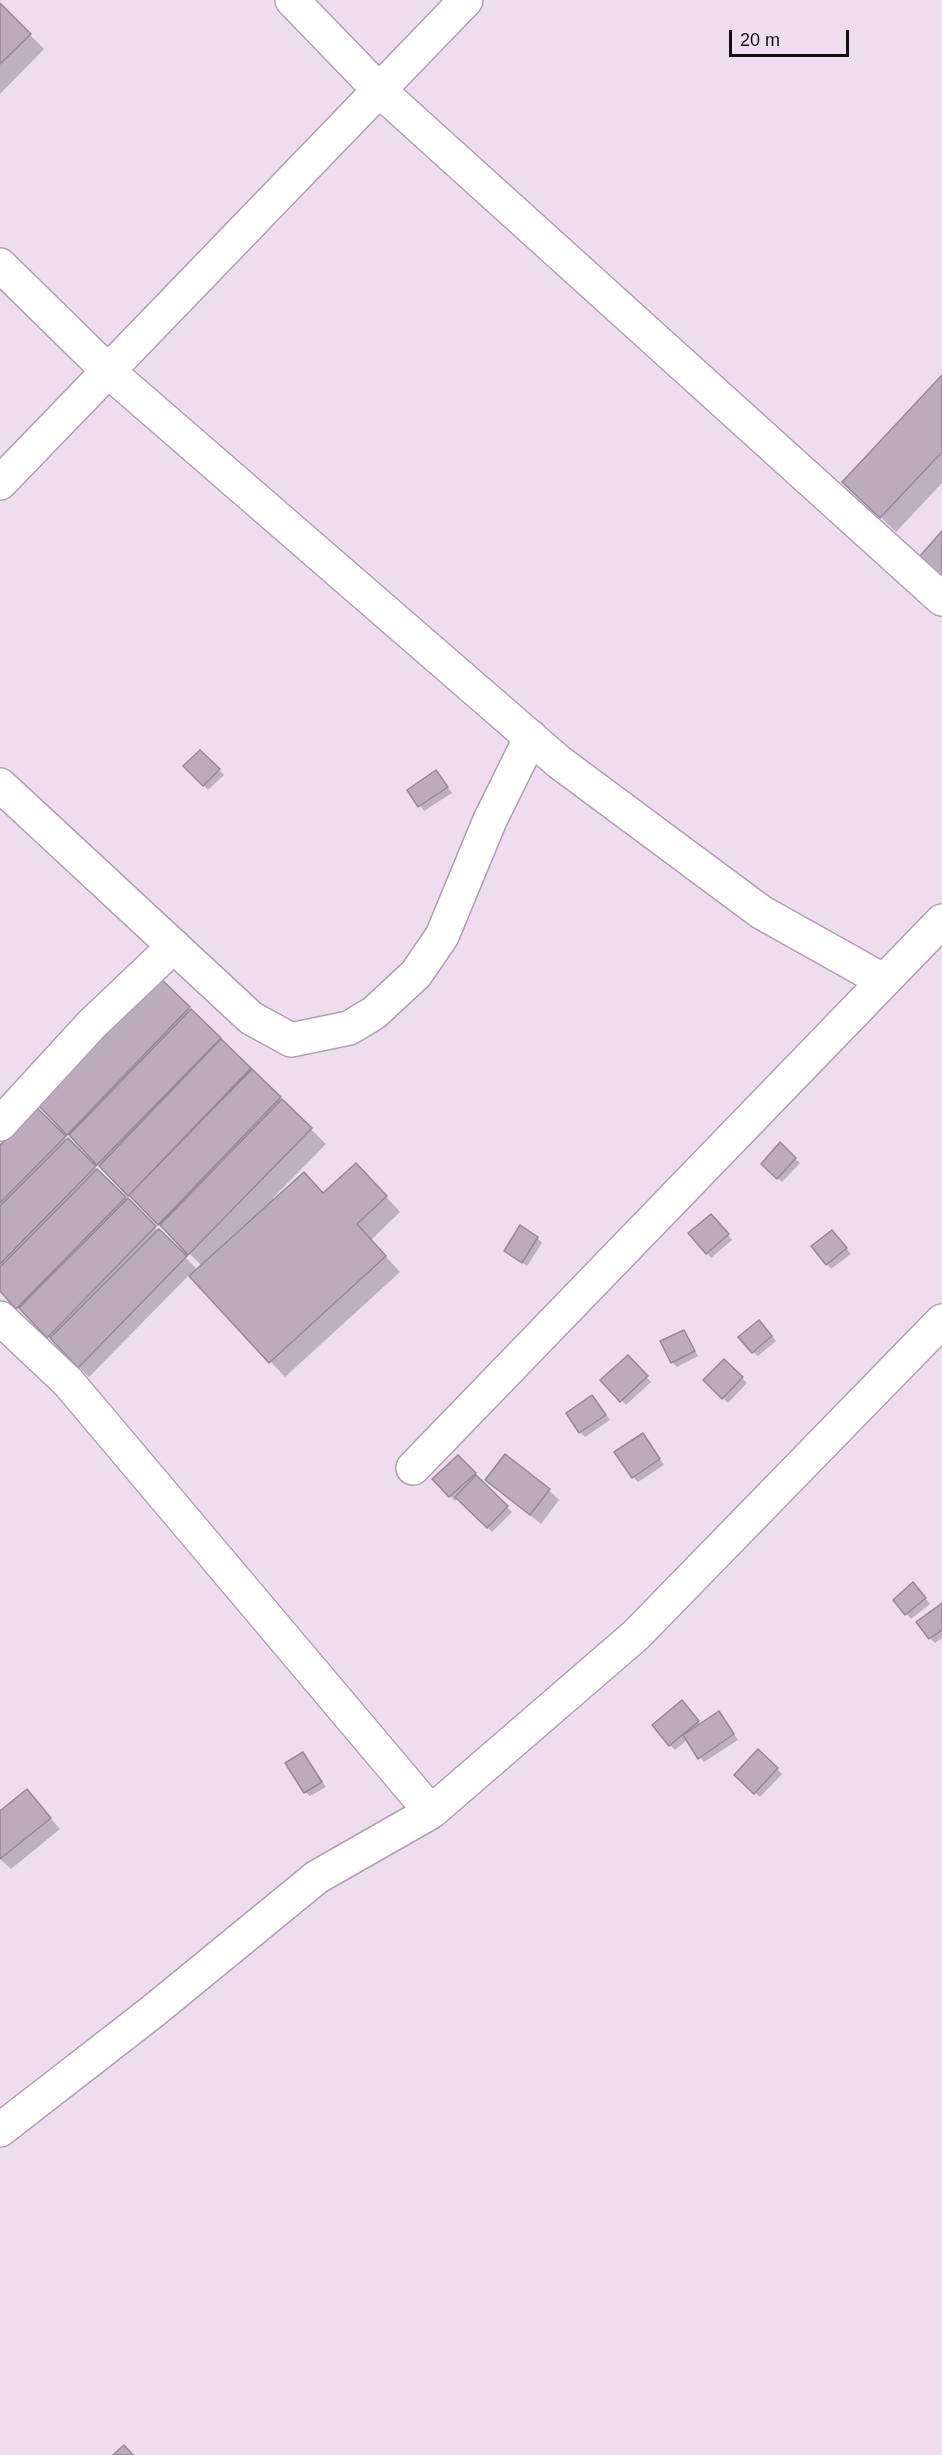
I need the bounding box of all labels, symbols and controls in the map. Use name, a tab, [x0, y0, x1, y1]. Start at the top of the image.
scale bar	[732, 18, 852, 56]
text: 20 m	[740, 30, 780, 50]

